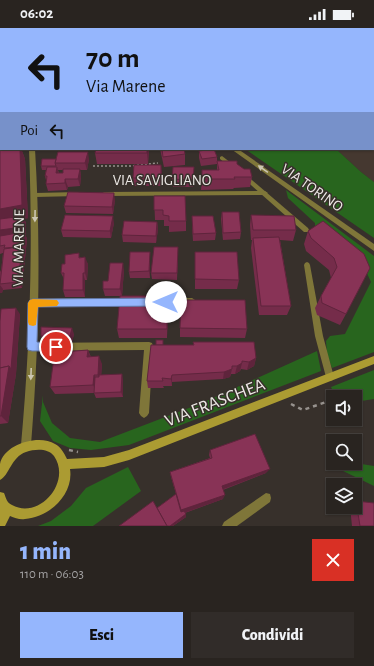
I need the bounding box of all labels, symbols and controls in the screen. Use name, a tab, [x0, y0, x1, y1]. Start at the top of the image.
text: 06:02	[20, 6, 53, 21]
icon: left	[20, 44, 72, 96]
text: 70 m	[86, 45, 140, 73]
text: Via Marene	[86, 78, 166, 96]
icon: left	[46, 120, 68, 142]
text: Poi	[20, 123, 38, 138]
street label: VIA TORINO	[278, 161, 346, 215]
one-way arrow	[257, 165, 268, 173]
street label: VIA SAVIGLIANO	[113, 173, 211, 188]
street label: VIA MARENE	[11, 209, 27, 287]
one-way arrow	[32, 210, 38, 223]
position arrow	[145, 281, 187, 323]
pin	[39, 330, 73, 364]
icon: arrive	[45, 336, 67, 358]
one-way arrow	[28, 368, 34, 381]
street label: VIA FRASCHEA	[162, 375, 268, 430]
map controls	[326, 390, 362, 514]
button: sound	[326, 390, 362, 426]
button: search	[326, 434, 362, 470]
button: layers	[326, 478, 362, 514]
button: close	[312, 539, 354, 581]
text: 1 min	[20, 540, 71, 564]
text: 110 m · 06:03	[20, 568, 84, 581]
button: Esci	[20, 612, 183, 658]
button: Condividi	[191, 612, 354, 658]

